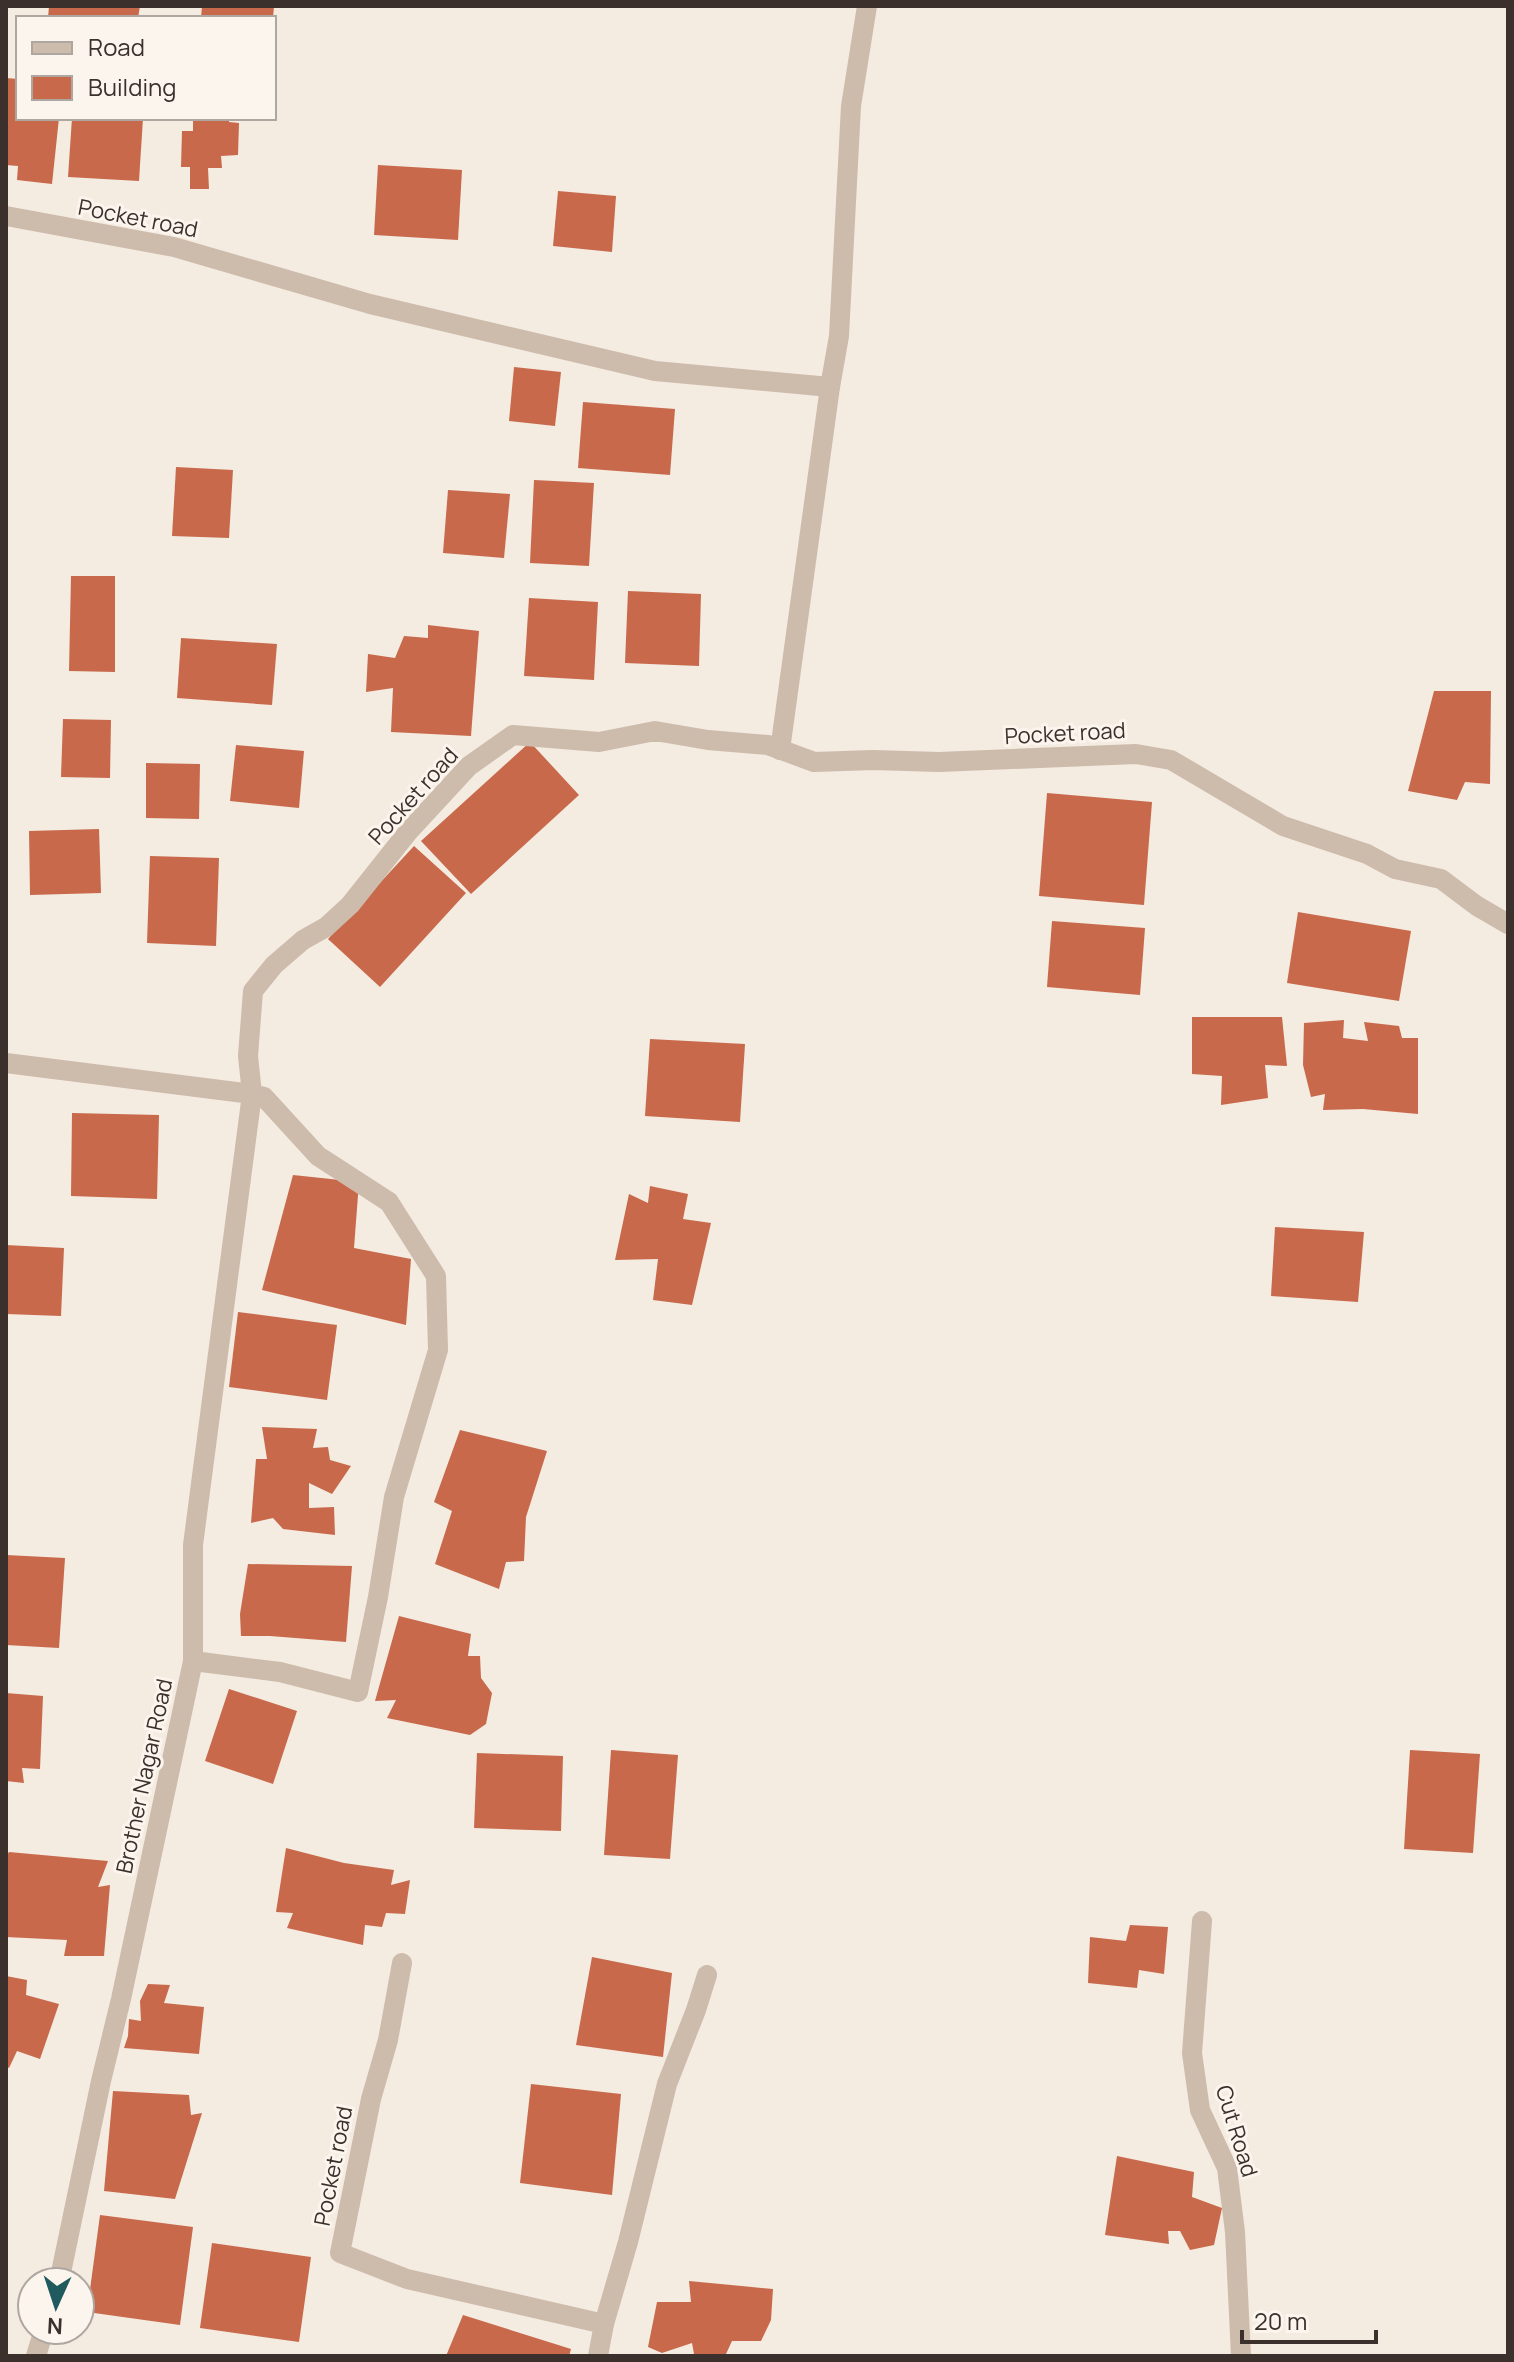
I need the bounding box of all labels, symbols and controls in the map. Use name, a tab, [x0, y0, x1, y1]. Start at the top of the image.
legend	[16, 16, 276, 120]
text: Road	[88, 30, 145, 63]
text: Building	[88, 70, 176, 103]
street label: Pocket road	[76, 192, 200, 244]
street label: Pocket road	[1004, 715, 1126, 751]
street label: Pocket road	[361, 741, 465, 851]
street label: Brother Nagar Road	[109, 1676, 179, 1876]
street label: Cut Road	[1209, 2082, 1265, 2180]
street label: Pocket road	[307, 2104, 359, 2228]
north arrow	[16, 2266, 96, 2346]
scale bar	[1242, 2294, 1376, 2344]
text: 20 m	[1254, 2304, 1307, 2337]
text: N	[46, 2311, 64, 2341]

